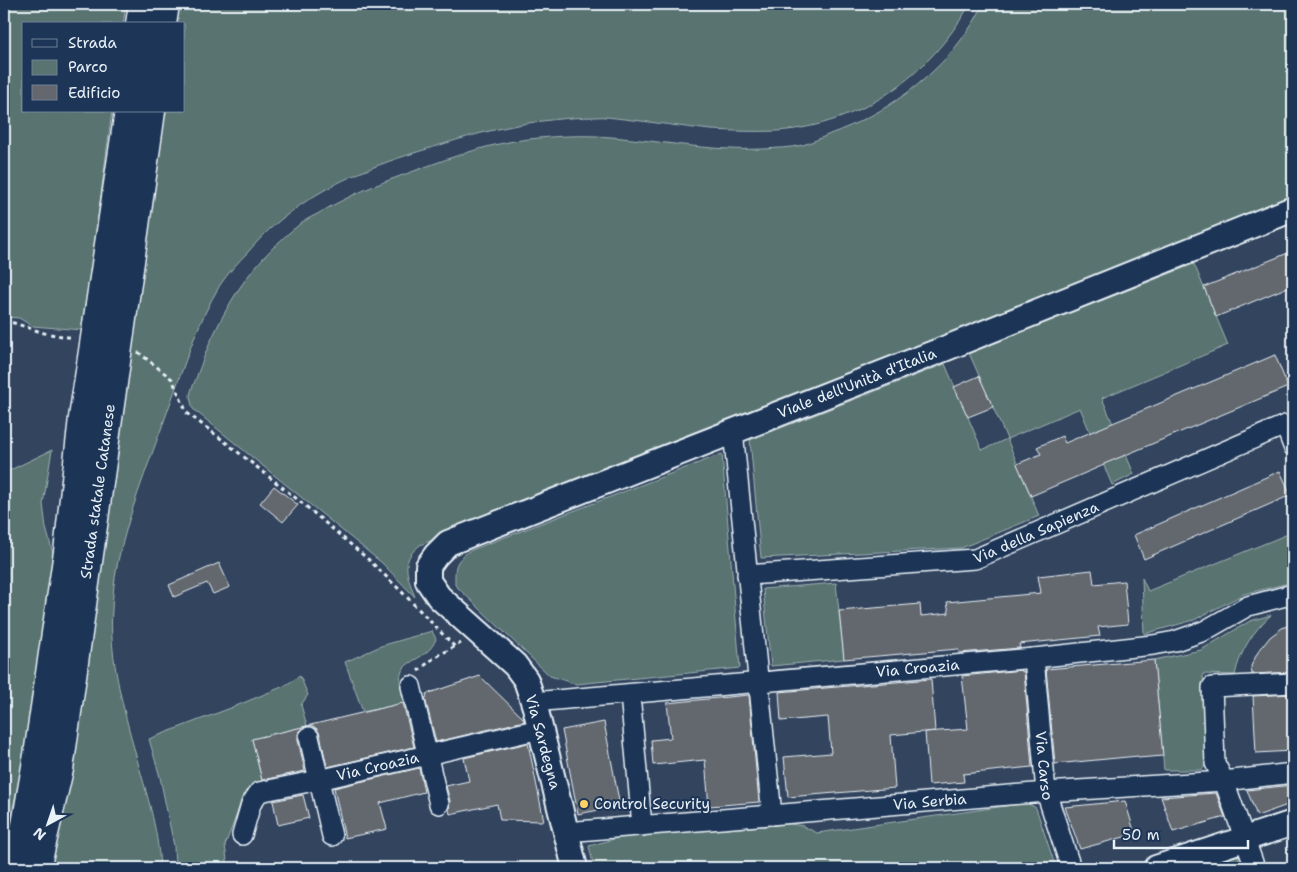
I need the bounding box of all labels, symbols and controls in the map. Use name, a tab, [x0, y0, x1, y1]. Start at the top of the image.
legend	[22, 22, 185, 112]
text: Strada	[68, 33, 117, 53]
text: Parco	[68, 57, 108, 77]
text: Edificio	[68, 83, 120, 103]
street label: Viale dell'Unità d'Italia	[775, 343, 940, 423]
street label: Strada statale Catanese	[76, 402, 120, 580]
street label: Via della Sapienza	[970, 496, 1102, 569]
street label: Via Croazia	[875, 655, 961, 682]
street label: Via Sardegna	[521, 692, 565, 792]
street label: Via Carso	[1031, 730, 1058, 803]
street label: Via Croazia	[334, 747, 421, 786]
street label: Via Serbia	[892, 789, 968, 815]
place label: Control Security	[594, 794, 710, 814]
marker: Control Security	[578, 798, 590, 810]
north arrow	[22, 800, 72, 850]
scale bar	[1114, 817, 1248, 849]
text: N	[30, 823, 50, 844]
text: 50 m	[1122, 825, 1160, 845]

